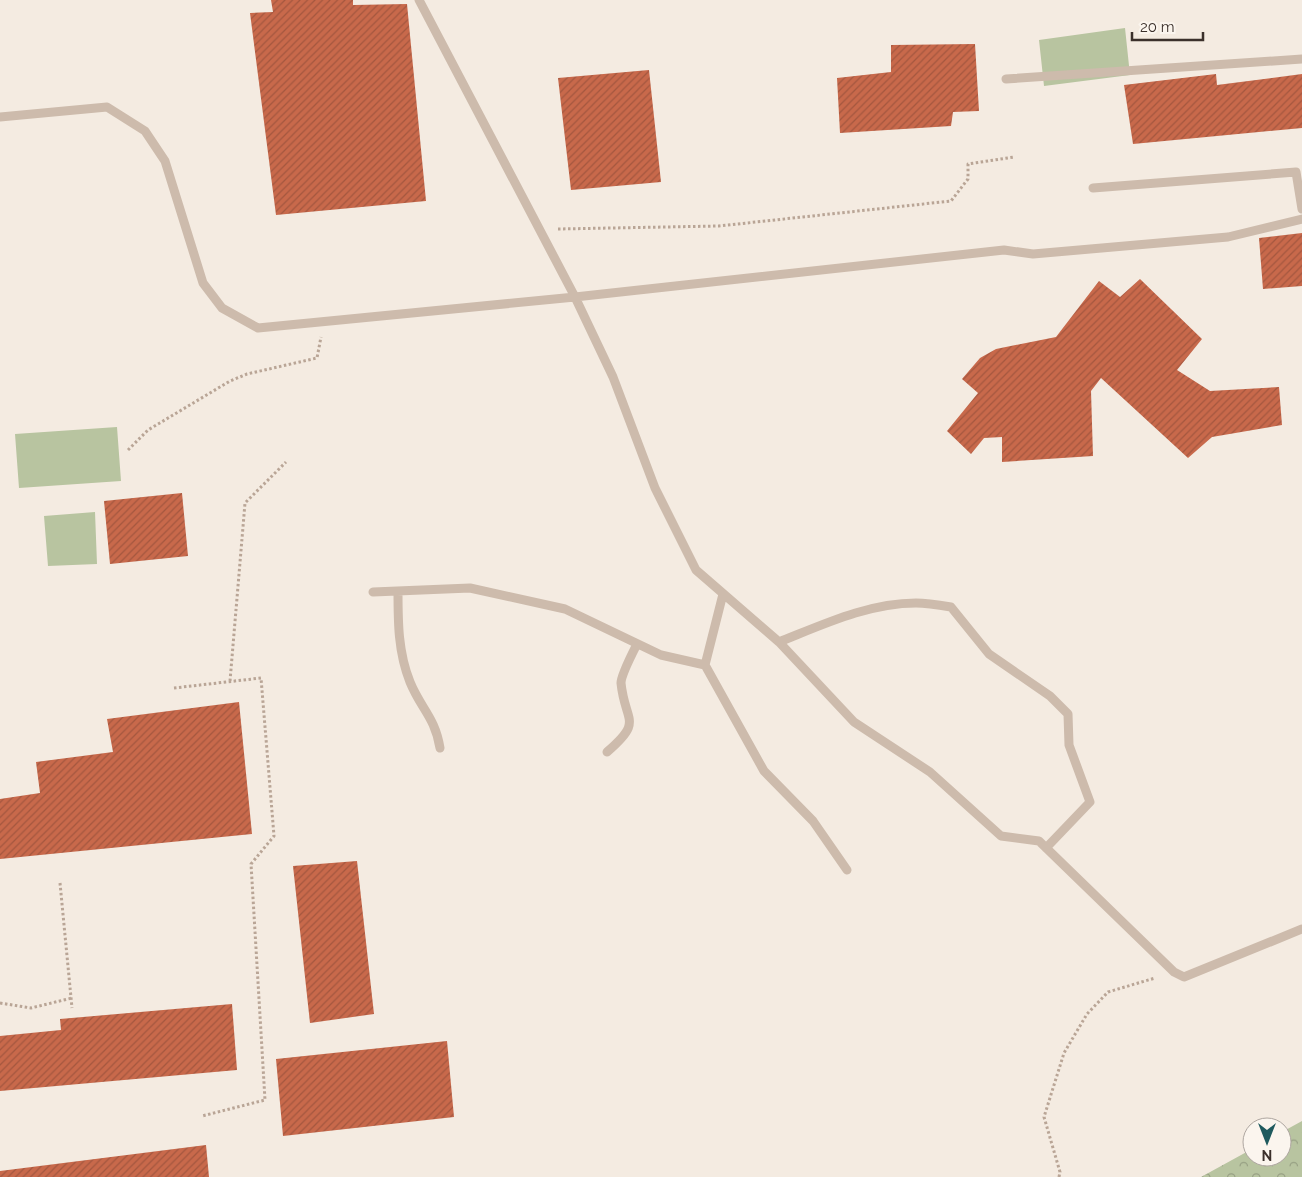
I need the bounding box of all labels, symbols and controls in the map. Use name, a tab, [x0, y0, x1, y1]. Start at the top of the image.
scale bar	[1132, 10, 1203, 42]
text: 20 m	[1140, 18, 1175, 36]
north arrow	[1242, 1117, 1292, 1167]
text: N	[1262, 1147, 1272, 1163]

